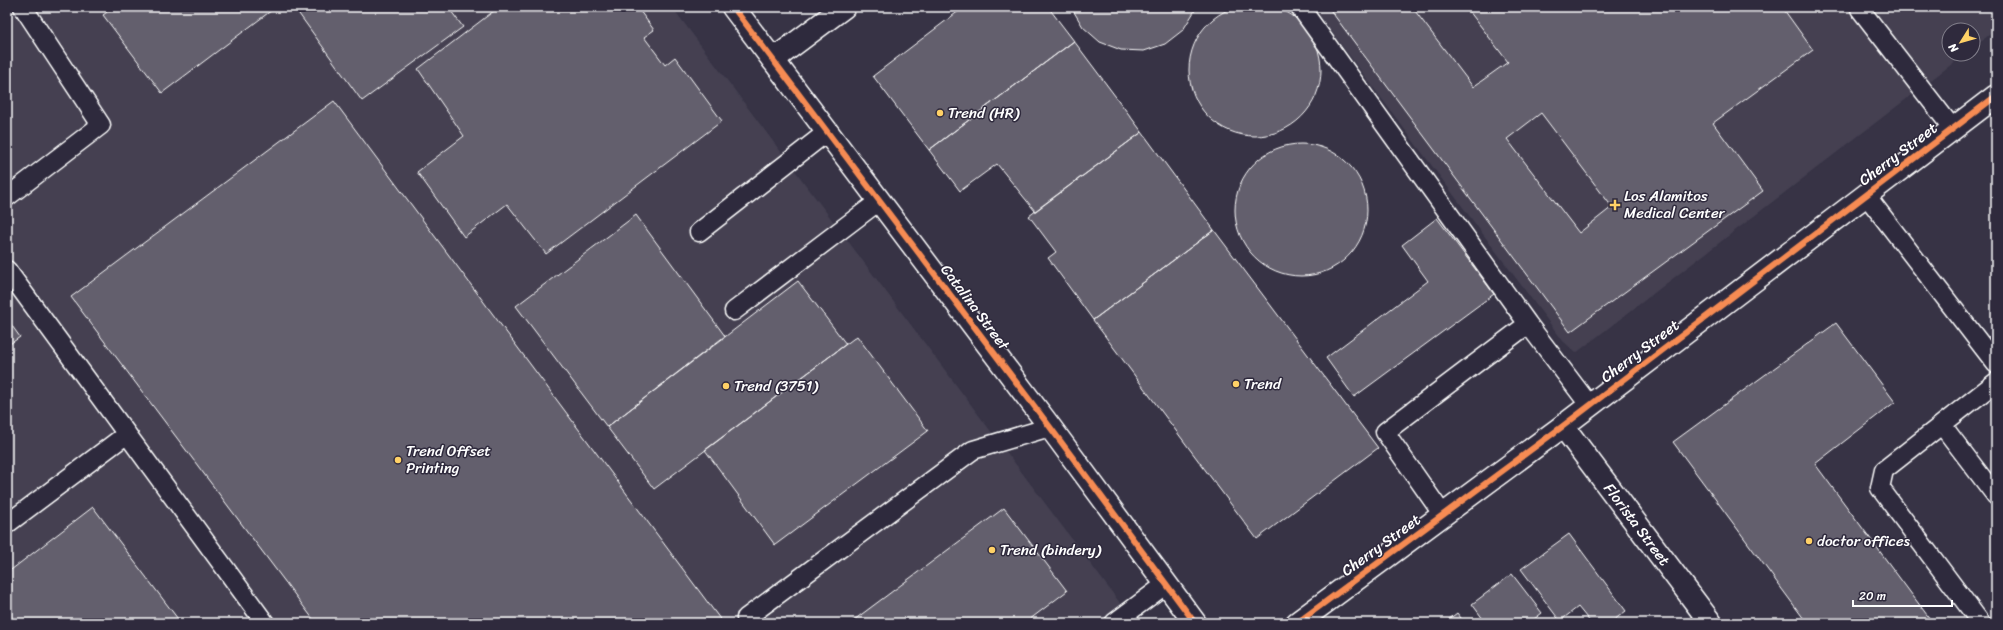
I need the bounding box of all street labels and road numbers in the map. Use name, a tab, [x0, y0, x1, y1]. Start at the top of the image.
street label: Cherry Street	[1853, 115, 1943, 192]
street label: Catalina Street	[934, 258, 1017, 356]
street label: Cherry Street	[1595, 312, 1685, 389]
street label: Florista Street	[1597, 477, 1677, 572]
street label: Cherry Street	[1336, 507, 1427, 583]

